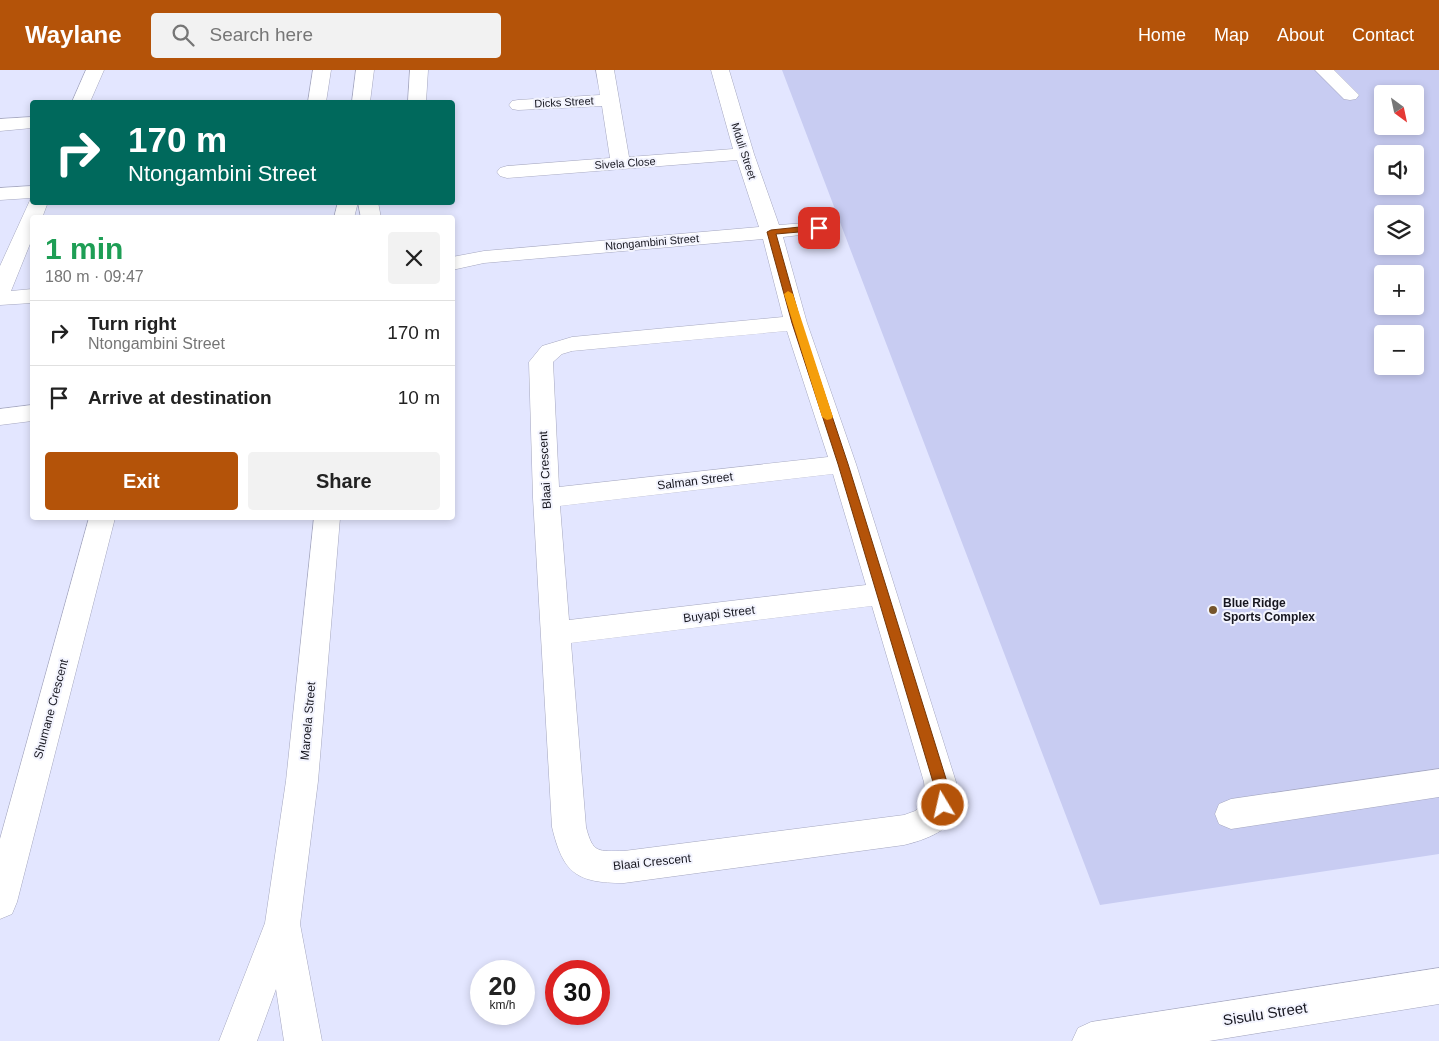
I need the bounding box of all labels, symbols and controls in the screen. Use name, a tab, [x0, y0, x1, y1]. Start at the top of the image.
search box	[151, 13, 501, 58]
text: Waylane	[25, 21, 121, 48]
icon: search	[169, 21, 197, 49]
text: Search here	[209, 24, 313, 45]
text: Home	[1138, 25, 1186, 45]
text: Map	[1214, 25, 1249, 45]
text: About	[1277, 25, 1324, 45]
text: Contact	[1352, 25, 1414, 45]
north arrow	[1374, 85, 1424, 135]
map controls	[1374, 85, 1424, 375]
street label: Dicks Street	[534, 94, 594, 110]
icon: right	[45, 120, 110, 185]
text: 170 m	[128, 120, 227, 159]
street label: Mduli Street	[729, 121, 759, 181]
button: sound	[1374, 145, 1424, 195]
street label: Sivela Close	[594, 155, 656, 171]
text: Ntongambini Street	[128, 161, 316, 186]
button: layers	[1374, 205, 1424, 255]
pin	[798, 207, 840, 249]
icon: arrive	[805, 214, 833, 242]
text: 1 min	[45, 232, 123, 265]
button: close	[388, 232, 440, 284]
street label: Ntongambini Street	[605, 232, 699, 252]
button: +	[1374, 265, 1424, 315]
text: 180 m · 09:47	[45, 268, 144, 285]
text: Turn right	[88, 313, 176, 334]
icon: right	[45, 319, 73, 347]
text: 170 m	[387, 322, 440, 343]
button: −	[1374, 325, 1424, 375]
text: Ntongambini Street	[88, 335, 225, 352]
icon: arrive	[45, 384, 73, 412]
text: Arrive at destination	[88, 387, 272, 408]
text: 10 m	[398, 387, 440, 408]
street label: Blaai Crescent	[536, 430, 554, 509]
button: Exit	[45, 452, 238, 510]
button: Share	[248, 452, 440, 510]
street label: Salman Street	[656, 469, 734, 493]
place label: Blue Ridge Sports Complex	[1223, 596, 1315, 624]
street label: Buyapi Street	[682, 603, 756, 625]
marker: Blue Ridge Sports Complex	[1207, 604, 1219, 616]
street label: Shumane Crescent	[31, 657, 71, 760]
street label: Maroela Street	[298, 681, 318, 761]
position arrow	[916, 778, 968, 830]
street label: Blaai Crescent	[612, 851, 692, 873]
speed limit sign: 30	[545, 960, 610, 1025]
text: 20	[489, 972, 516, 1000]
text: km/h	[489, 998, 516, 1012]
street label: Sisulu Street	[1222, 998, 1309, 1029]

